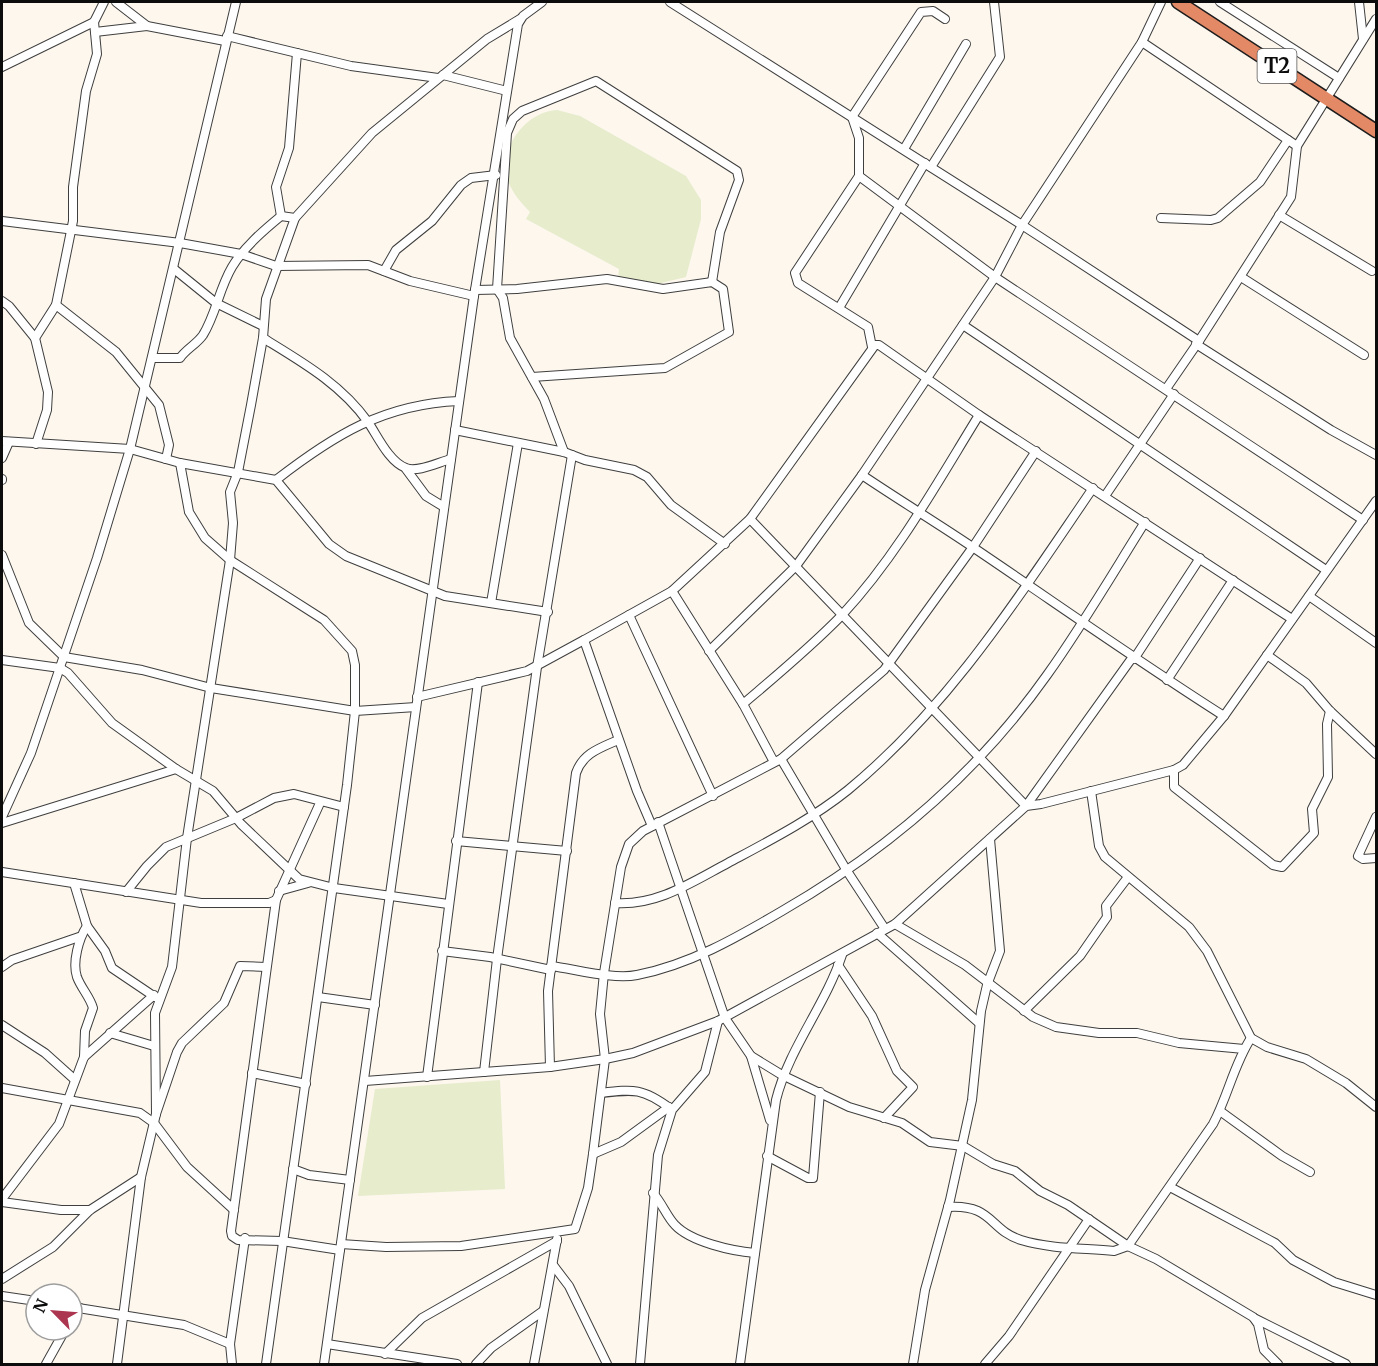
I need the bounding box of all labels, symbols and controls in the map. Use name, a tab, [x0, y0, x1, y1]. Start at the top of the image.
road number: T2	[1258, 49, 1296, 83]
north arrow	[24, 1282, 84, 1342]
text: N	[29, 1295, 52, 1316]

